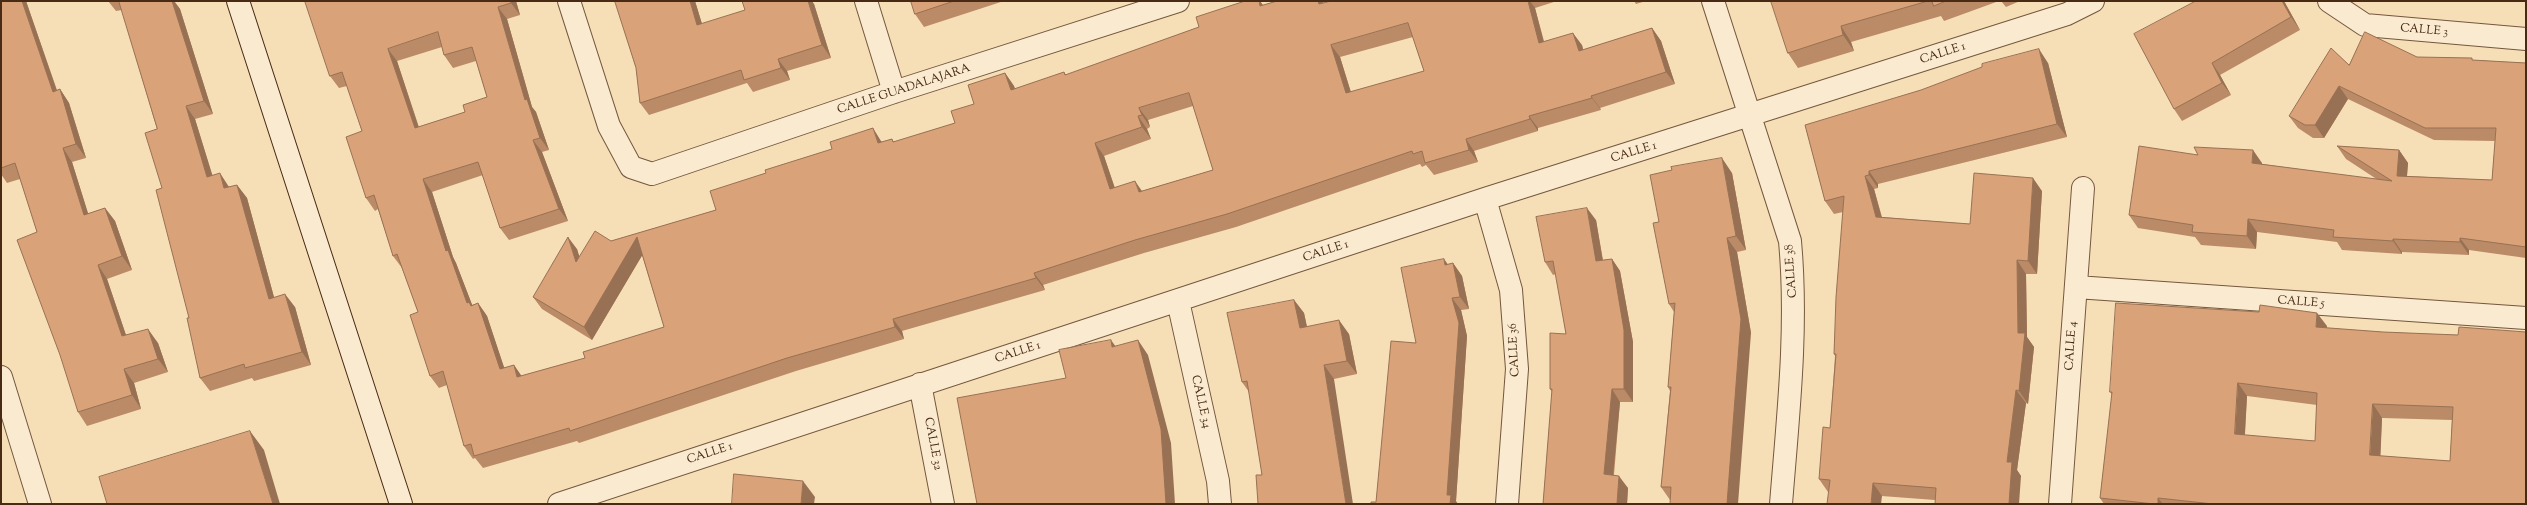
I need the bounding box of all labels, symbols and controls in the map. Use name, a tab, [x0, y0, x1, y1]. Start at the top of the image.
street label: CALLE 3	[2399, 22, 2449, 40]
street label: CALLE 1	[1918, 40, 1968, 68]
street label: CALLE GUADALAJARA	[836, 62, 972, 118]
street label: CALLE 1	[1609, 139, 1659, 167]
street label: CALLE 1	[1301, 238, 1351, 266]
street label: CALLE 38	[1783, 244, 1801, 298]
street label: CALLE 5	[2277, 294, 2325, 312]
street label: CALLE 4	[2063, 321, 2081, 371]
street label: CALLE 36	[1506, 323, 1524, 377]
street label: CALLE 1	[993, 339, 1043, 367]
street label: CALLE 34	[1187, 374, 1213, 430]
street label: CALLE 32	[920, 416, 944, 472]
street label: CALLE 1	[685, 440, 735, 468]

